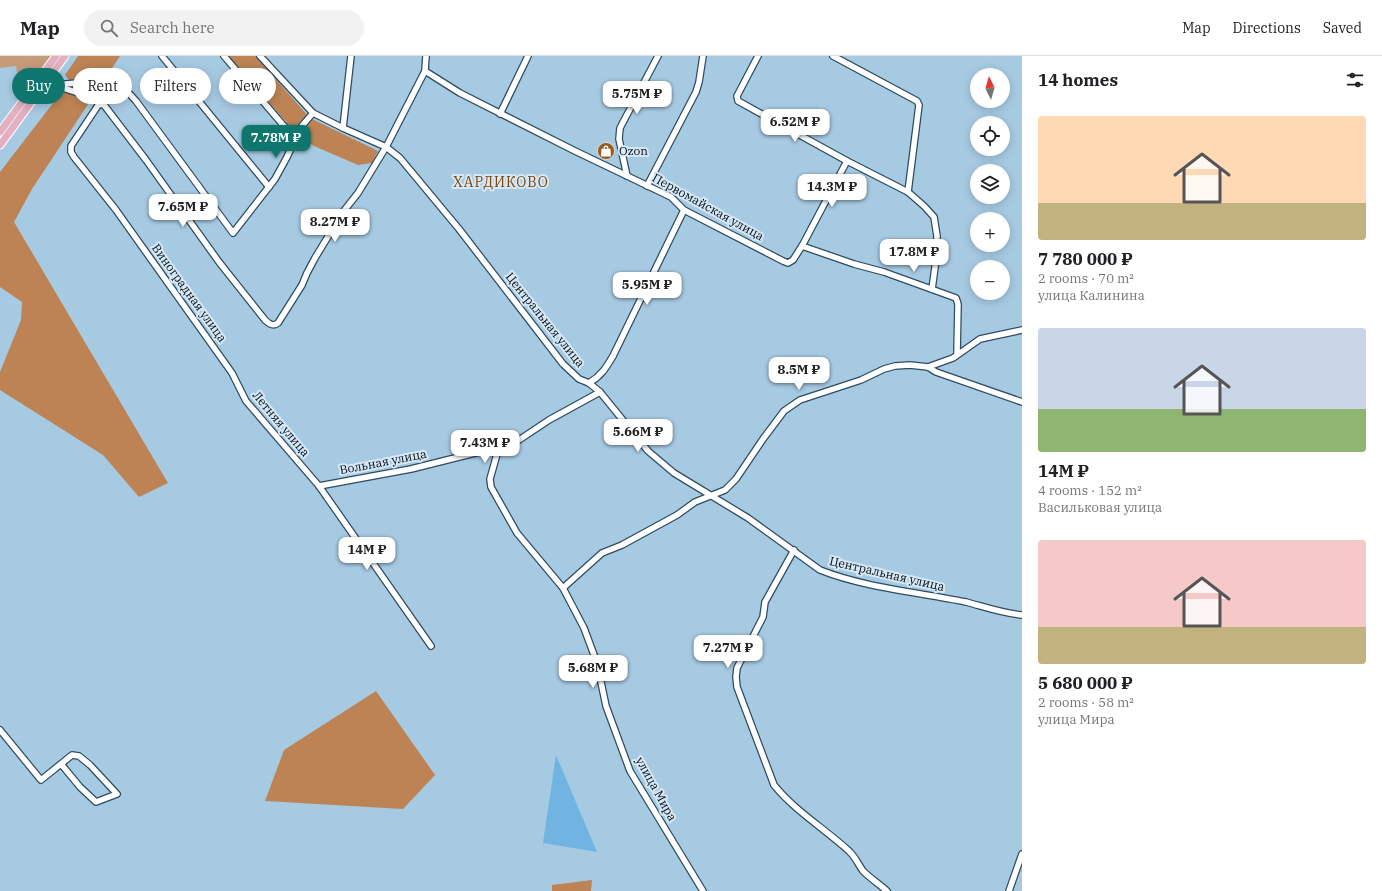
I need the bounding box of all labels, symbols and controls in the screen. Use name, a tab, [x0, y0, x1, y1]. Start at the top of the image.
search box	[84, 10, 364, 46]
text: Map	[20, 16, 60, 40]
icon: search	[98, 17, 120, 39]
text: Search here	[130, 18, 214, 37]
text: Map	[1182, 19, 1211, 37]
text: Directions	[1233, 19, 1301, 37]
text: Saved	[1323, 19, 1362, 37]
chip: Buy	[12, 68, 65, 104]
chip: Rent	[73, 68, 132, 104]
chip: Filters	[140, 68, 211, 104]
chip: New	[219, 68, 276, 104]
north arrow	[970, 68, 1010, 108]
map controls	[970, 68, 1010, 300]
text: 14 homes	[1038, 69, 1118, 91]
icon: filters	[1344, 69, 1366, 91]
pin: 5.75M ₽	[600, 81, 674, 115]
text: 5.75M ₽	[612, 85, 662, 102]
pin: 6.52M ₽	[758, 109, 832, 143]
text: 6.52M ₽	[770, 113, 820, 130]
button: locate	[970, 116, 1010, 156]
pin: 7.78M ₽	[239, 125, 313, 159]
text: 7.78M ₽	[251, 129, 301, 146]
shop icon: Ozon	[596, 141, 616, 161]
icon: home	[1166, 142, 1238, 214]
place label: Ozon	[619, 143, 648, 158]
button: layers	[970, 164, 1010, 204]
street label: Первомайская улица	[650, 170, 767, 244]
district label: ХАРДИКОВО	[453, 173, 549, 191]
pin: 14.3M ₽	[795, 174, 869, 208]
text: 14.3M ₽	[807, 178, 857, 195]
pin: 7.65M ₽	[146, 194, 220, 228]
text: 7.65M ₽	[158, 198, 208, 215]
pin: 8.27M ₽	[298, 209, 372, 243]
button: +	[970, 212, 1010, 252]
text: 8.27M ₽	[310, 213, 360, 230]
pin: 17.8M ₽	[877, 239, 951, 273]
street label: Виноградная улица	[149, 241, 230, 345]
text: 17.8M ₽	[889, 243, 939, 260]
text: 7 780 000 ₽	[1038, 248, 1133, 270]
button: −	[970, 260, 1010, 300]
street label: Центральная улица	[503, 269, 588, 370]
text: 2 rooms · 70 m²	[1038, 270, 1134, 287]
pin: 5.95M ₽	[610, 272, 684, 306]
text: 5.95M ₽	[622, 276, 672, 293]
text: улица Калинина	[1038, 287, 1145, 304]
icon: home	[1166, 354, 1238, 426]
pin: 8.5M ₽	[766, 357, 832, 391]
text: 8.5M ₽	[778, 361, 820, 378]
street label: Летняя улица	[250, 388, 313, 460]
pin: 5.66M ₽	[601, 419, 675, 453]
text: 5.66M ₽	[613, 423, 663, 440]
pin: 7.43M ₽	[448, 430, 522, 464]
text: 7.43M ₽	[460, 434, 510, 451]
street label: Вольная улица	[338, 446, 428, 477]
text: 14M ₽	[1038, 460, 1089, 482]
text: 4 rooms · 152 m²	[1038, 482, 1142, 499]
text: Васильковая улица	[1038, 499, 1162, 516]
pin: 14M ₽	[339, 537, 395, 571]
text: 14M ₽	[347, 541, 387, 558]
street label: Центральная улица	[828, 553, 946, 594]
icon: home	[1166, 566, 1238, 638]
pin: 7.27M ₽	[691, 635, 765, 669]
text: 7.27M ₽	[703, 639, 753, 656]
pin: 5.68M ₽	[556, 655, 630, 689]
text: 5.68M ₽	[568, 659, 618, 676]
text: 5 680 000 ₽	[1038, 672, 1133, 694]
text: 2 rooms · 58 m²	[1038, 694, 1134, 711]
text: улица Мира	[1038, 711, 1115, 728]
street label: улица Мира	[633, 754, 680, 824]

